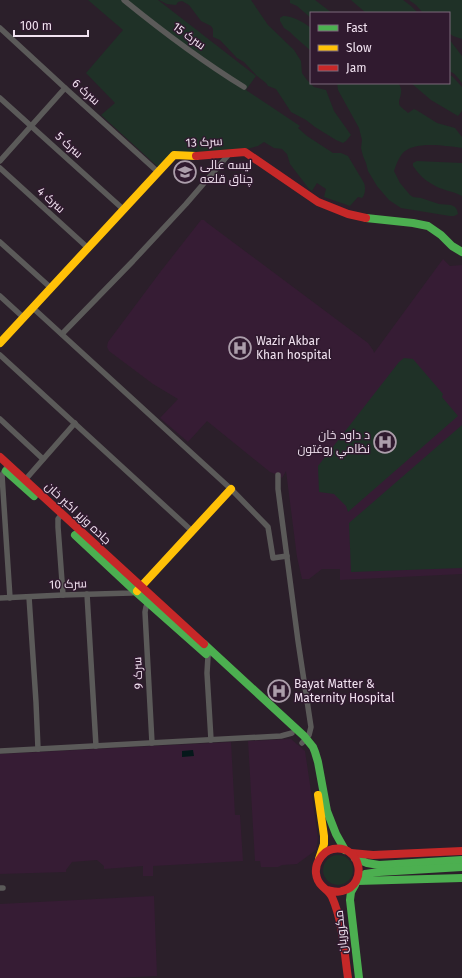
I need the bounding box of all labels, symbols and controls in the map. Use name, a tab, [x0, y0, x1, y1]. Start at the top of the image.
scale bar	[14, 12, 88, 38]
legend	[310, 12, 450, 84]
text: 100 m	[20, 19, 52, 33]
street label: سرک 15	[170, 19, 208, 53]
text: Fast	[346, 21, 368, 35]
text: Slow	[346, 41, 372, 55]
text: Jam	[346, 61, 366, 75]
street label: سرک 6	[69, 76, 103, 108]
street label: سرک 5	[52, 129, 86, 161]
street label: سرک 13	[185, 134, 223, 150]
place label: لیسه عالی چناق قلعه	[200, 158, 253, 188]
school or university icon: لیسه عالی چناق قلعه	[172, 159, 198, 185]
street label: سرک 4	[34, 184, 68, 216]
place label: Wazir Akbar Khan hospital	[256, 334, 332, 362]
hospital icon: Wazir Akbar Khan hospital	[227, 335, 253, 361]
place label: د داود خان نظامي روغتون	[298, 428, 370, 459]
hospital icon: د داود خان نظامي روغتون	[372, 429, 398, 455]
street label: جاده وزیر اکبر خان	[42, 479, 114, 547]
street label: سرک 10	[49, 576, 87, 592]
street label: سرک 9	[130, 657, 146, 689]
place label: Bayat Matter & Maternity Hospital	[294, 677, 395, 705]
hospital icon: Bayat Matter & Maternity Hospital	[266, 678, 292, 704]
street label: مکروریان	[332, 910, 350, 954]

